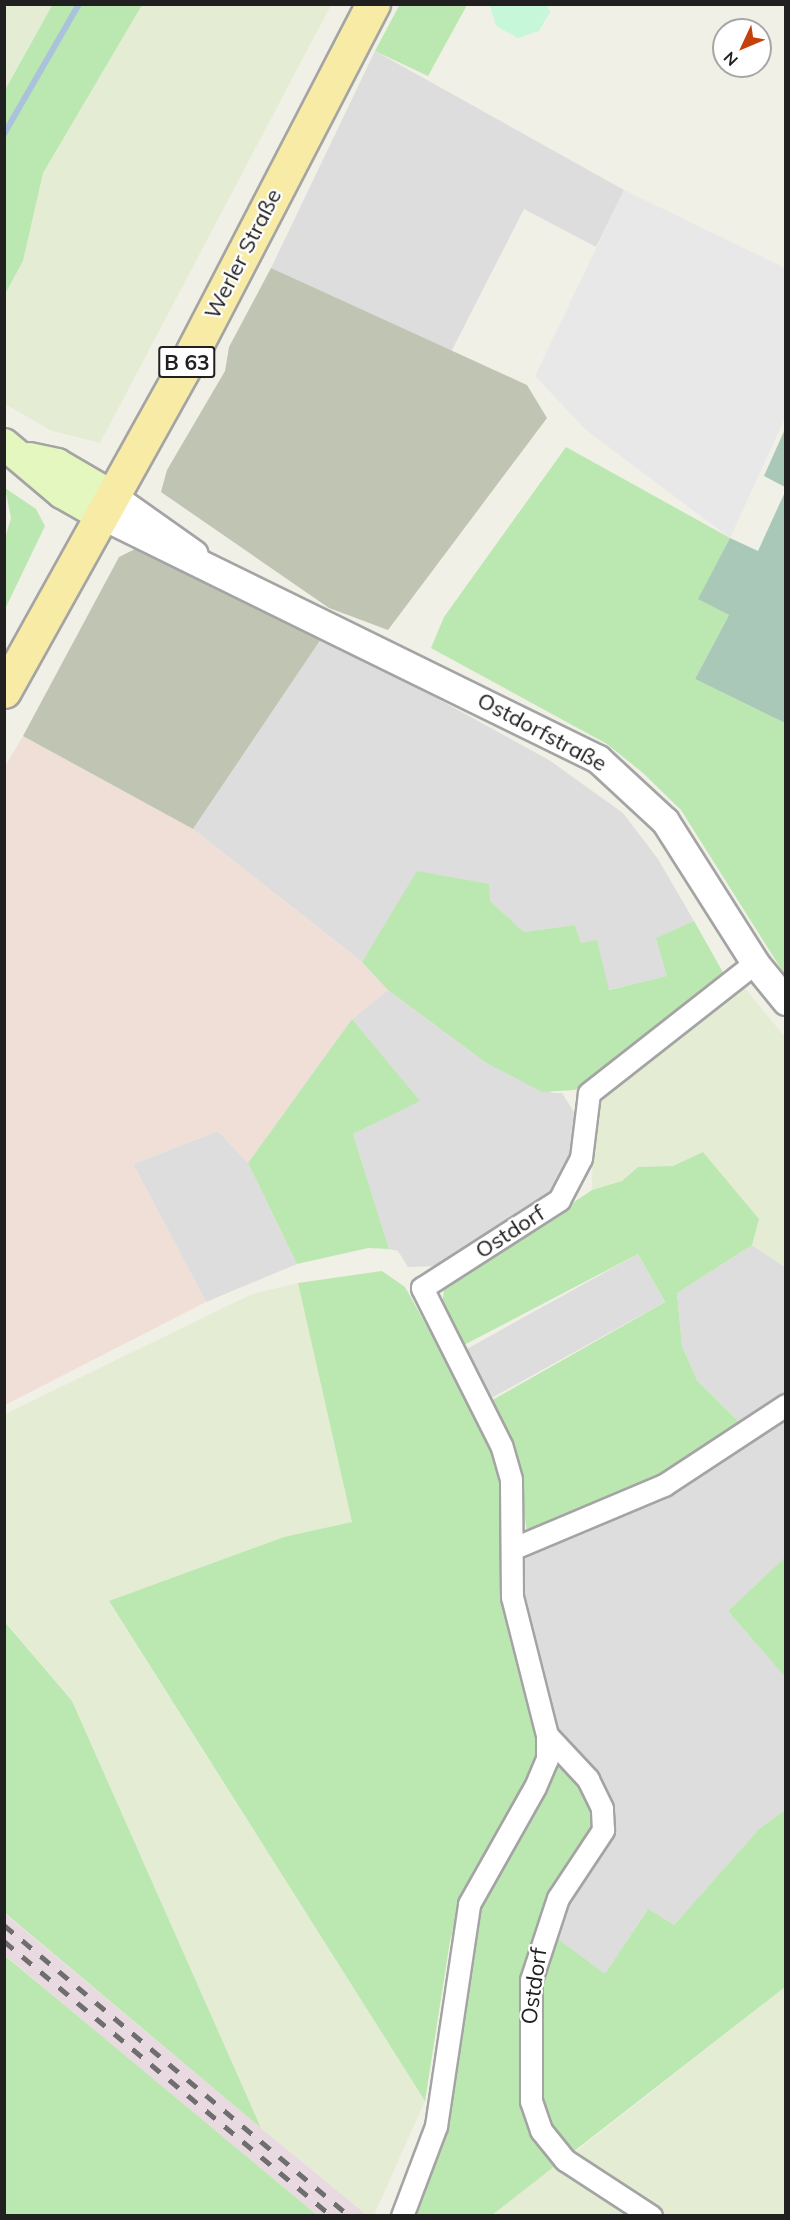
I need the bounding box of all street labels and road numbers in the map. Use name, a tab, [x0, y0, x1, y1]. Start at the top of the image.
street label: Werler Straße	[199, 185, 287, 323]
road number: B 63	[157, 344, 217, 380]
street label: Ostdorfstraße	[473, 687, 611, 777]
street label: Ostdorf	[470, 1200, 550, 1264]
street label: Ostdorf	[516, 1946, 552, 2026]

